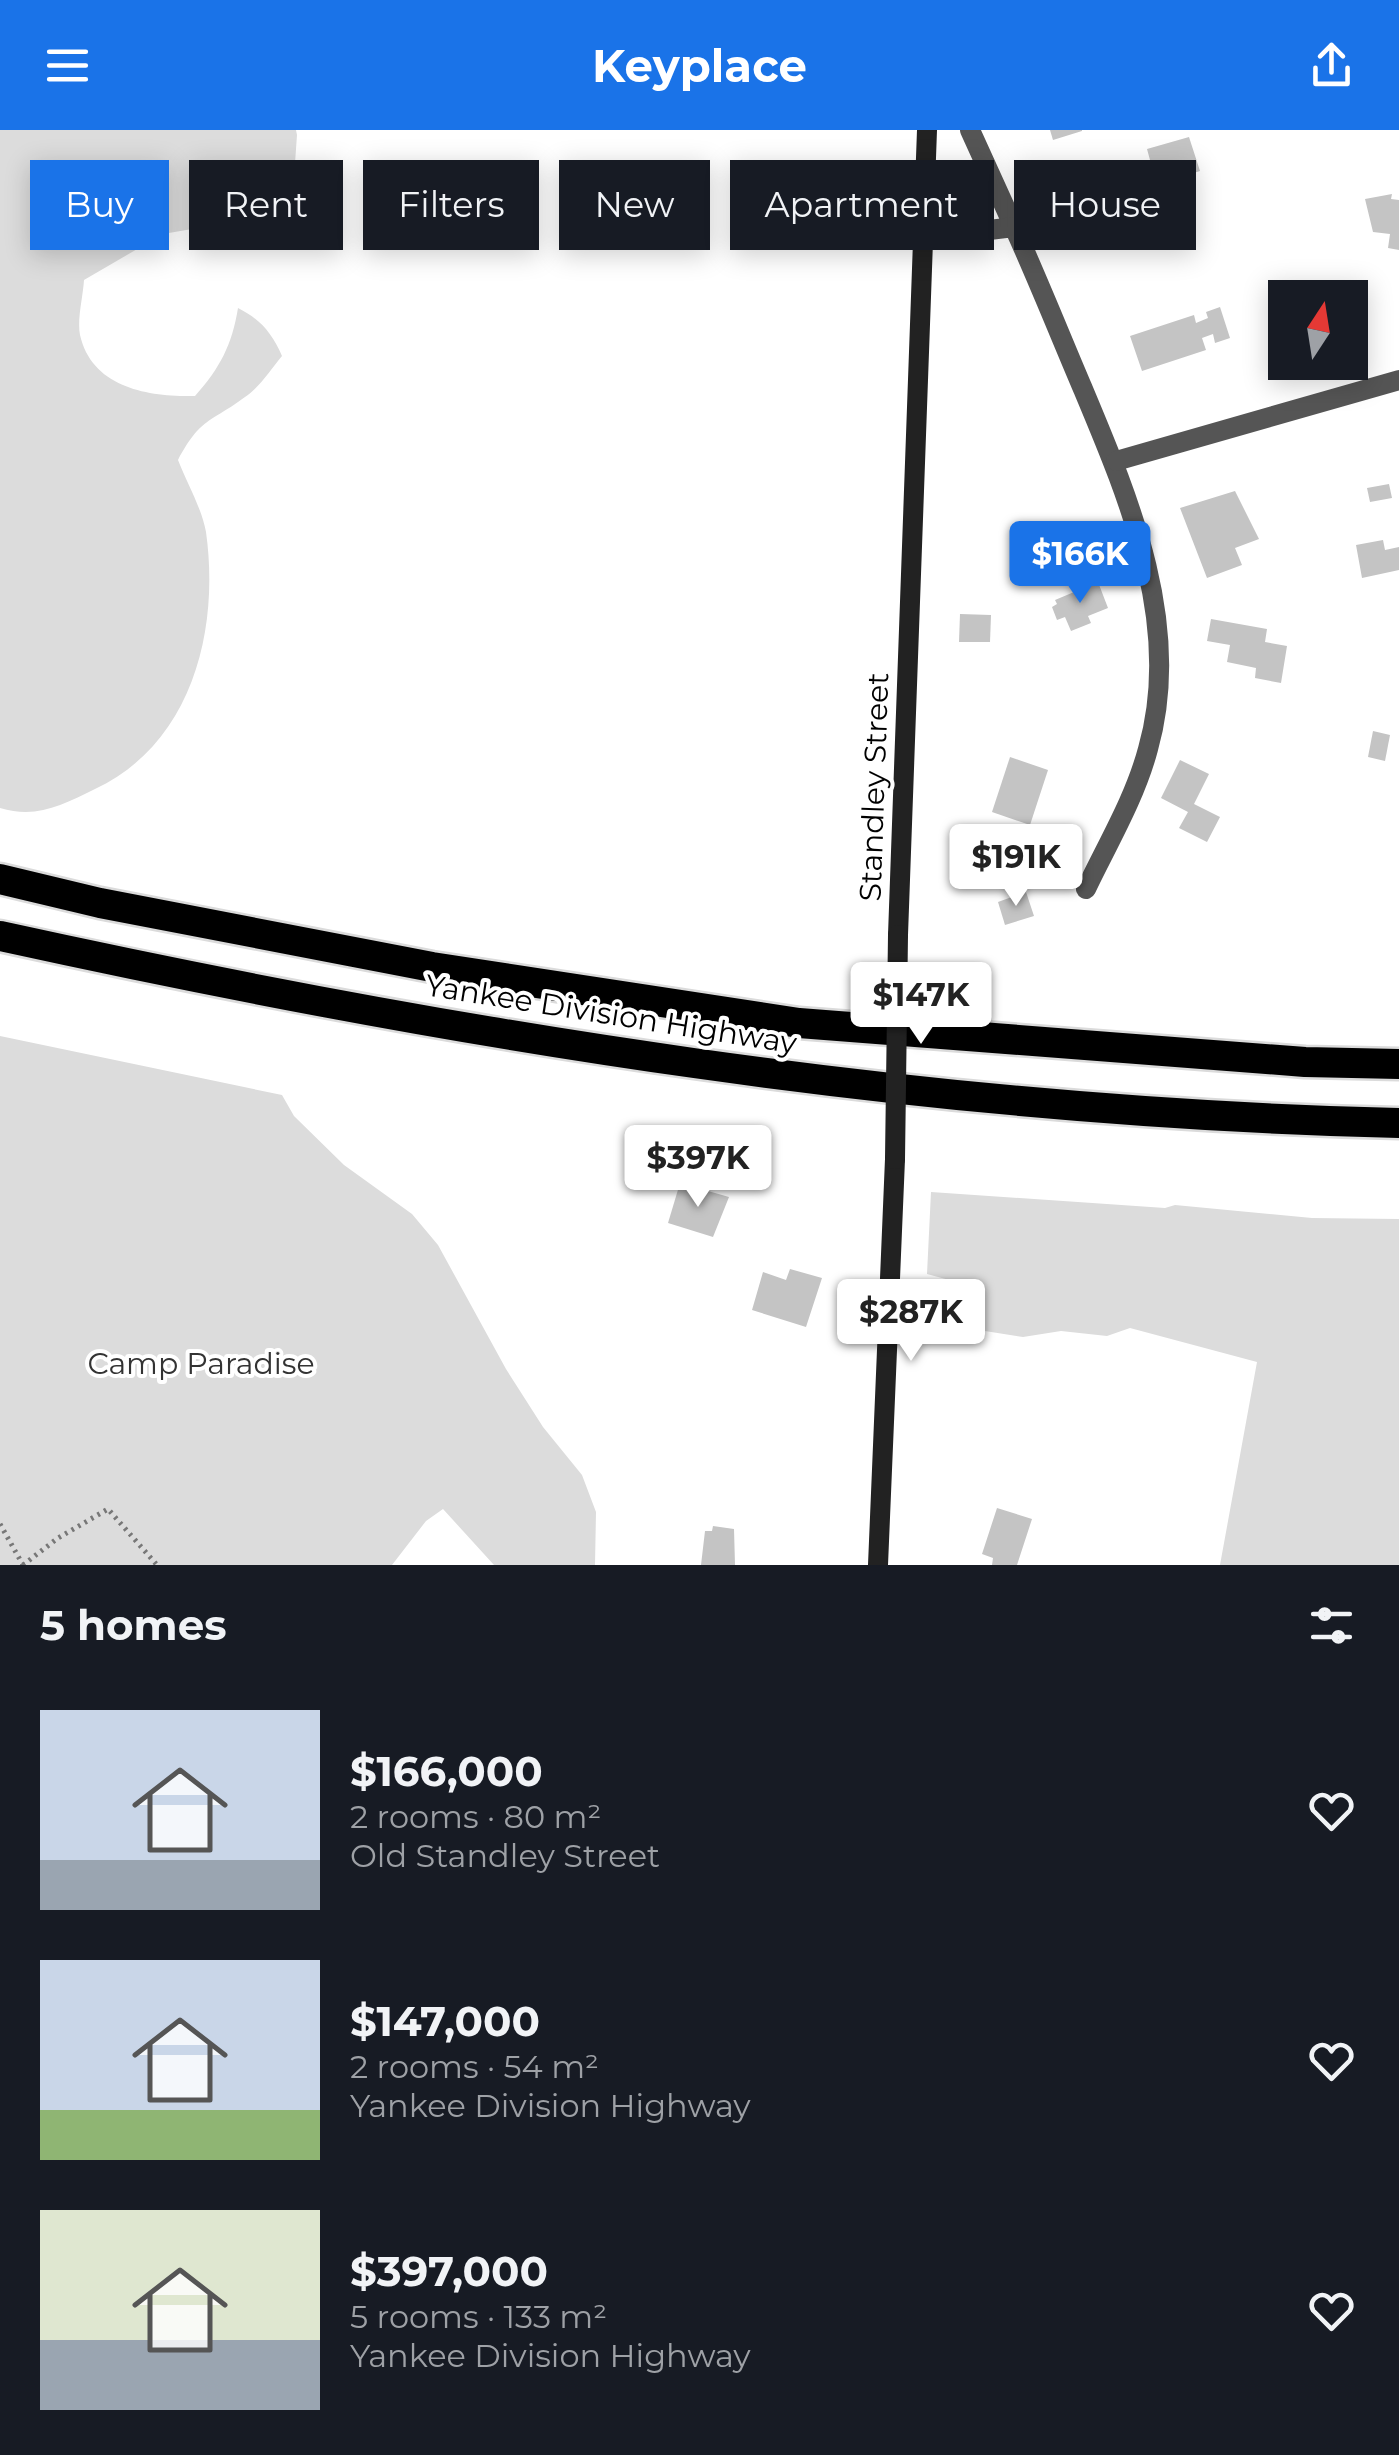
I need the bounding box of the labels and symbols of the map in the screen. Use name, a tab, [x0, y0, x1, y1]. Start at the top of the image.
north arrow	[1268, 280, 1368, 380]
pin: $166K	[1010, 521, 1150, 606]
street label: Standley Street	[852, 672, 896, 902]
pin: $191K	[946, 824, 1086, 909]
pin: $147K	[851, 962, 991, 1047]
street label: Yankee Division Highway	[423, 966, 800, 1062]
pin: $397K	[628, 1125, 768, 1210]
pin: $287K	[841, 1279, 981, 1364]
park label: Camp Paradise	[87, 1345, 315, 1382]

